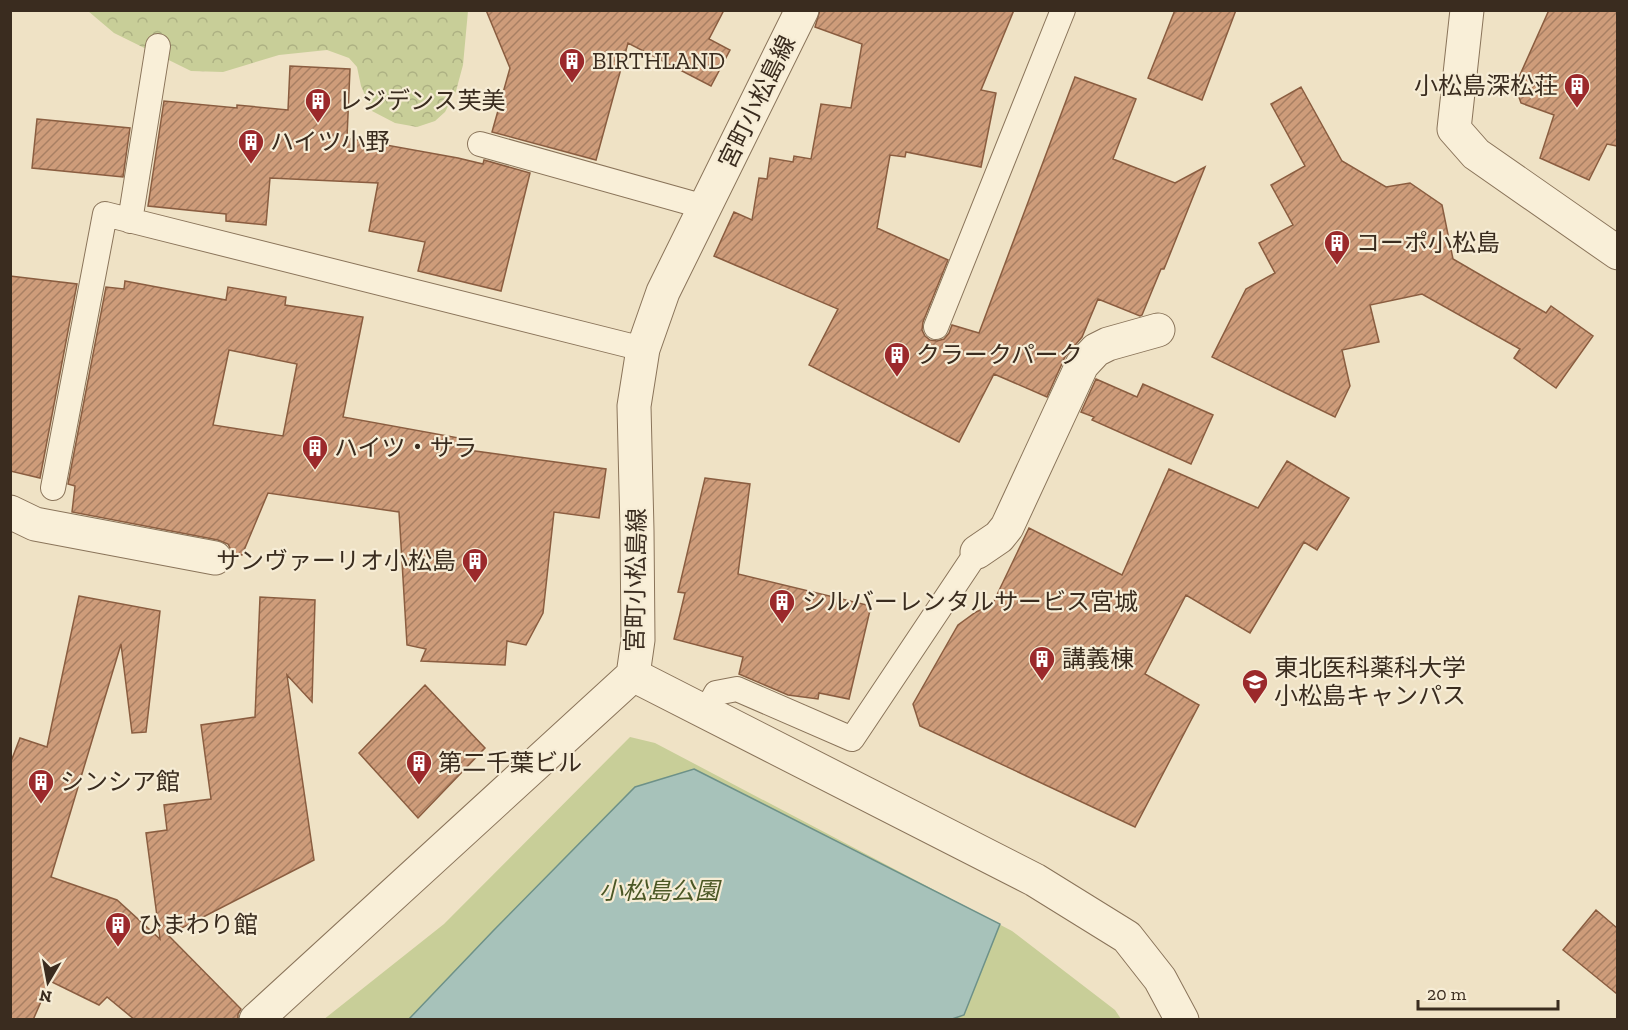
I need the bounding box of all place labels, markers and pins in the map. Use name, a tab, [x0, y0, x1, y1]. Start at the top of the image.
building icon: BIRTHLAND	[557, 46, 587, 84]
place label: BIRTHLAND	[592, 46, 725, 75]
place label: 小松島深松荘	[1414, 71, 1558, 100]
building icon: 小松島深松荘	[1562, 71, 1592, 109]
building icon: レジデンス芙美	[303, 86, 333, 124]
place label: レジデンス芙美	[338, 86, 506, 115]
building icon: ハイツ小野	[236, 127, 266, 165]
place label: ハイツ小野	[270, 127, 390, 156]
building icon: コーポ小松島	[1322, 228, 1352, 266]
place label: コーポ小松島	[1356, 228, 1500, 257]
building icon: クラークパーク	[882, 340, 912, 378]
place label: クラークパーク	[916, 340, 1083, 369]
building icon: ハイツ・サラ	[300, 433, 330, 471]
place label: ハイツ・サラ	[334, 433, 478, 462]
place label: サンヴァーリオ小松島	[216, 546, 456, 575]
building icon: サンヴァーリオ小松島	[460, 546, 490, 584]
building icon: シルバーレンタルサービス宮城	[767, 587, 797, 625]
place label: シルバーレンタルサービス宮城	[802, 587, 1138, 616]
building icon: 講義棟	[1027, 644, 1057, 682]
place label: 講義棟	[1062, 644, 1134, 673]
place label: 東北医科薬科大学 小松島キャンパス	[1274, 653, 1466, 710]
school or university icon: 東北医科薬科大学 小松島キャンパス	[1240, 667, 1270, 705]
building icon: 第二千葉ビル	[404, 748, 434, 786]
place label: 第二千葉ビル	[438, 748, 582, 777]
building icon: シンシア館	[26, 767, 56, 805]
place label: シンシア館	[60, 767, 180, 796]
building icon: ひまわり館	[103, 910, 133, 948]
place label: ひまわり館	[138, 910, 258, 939]

